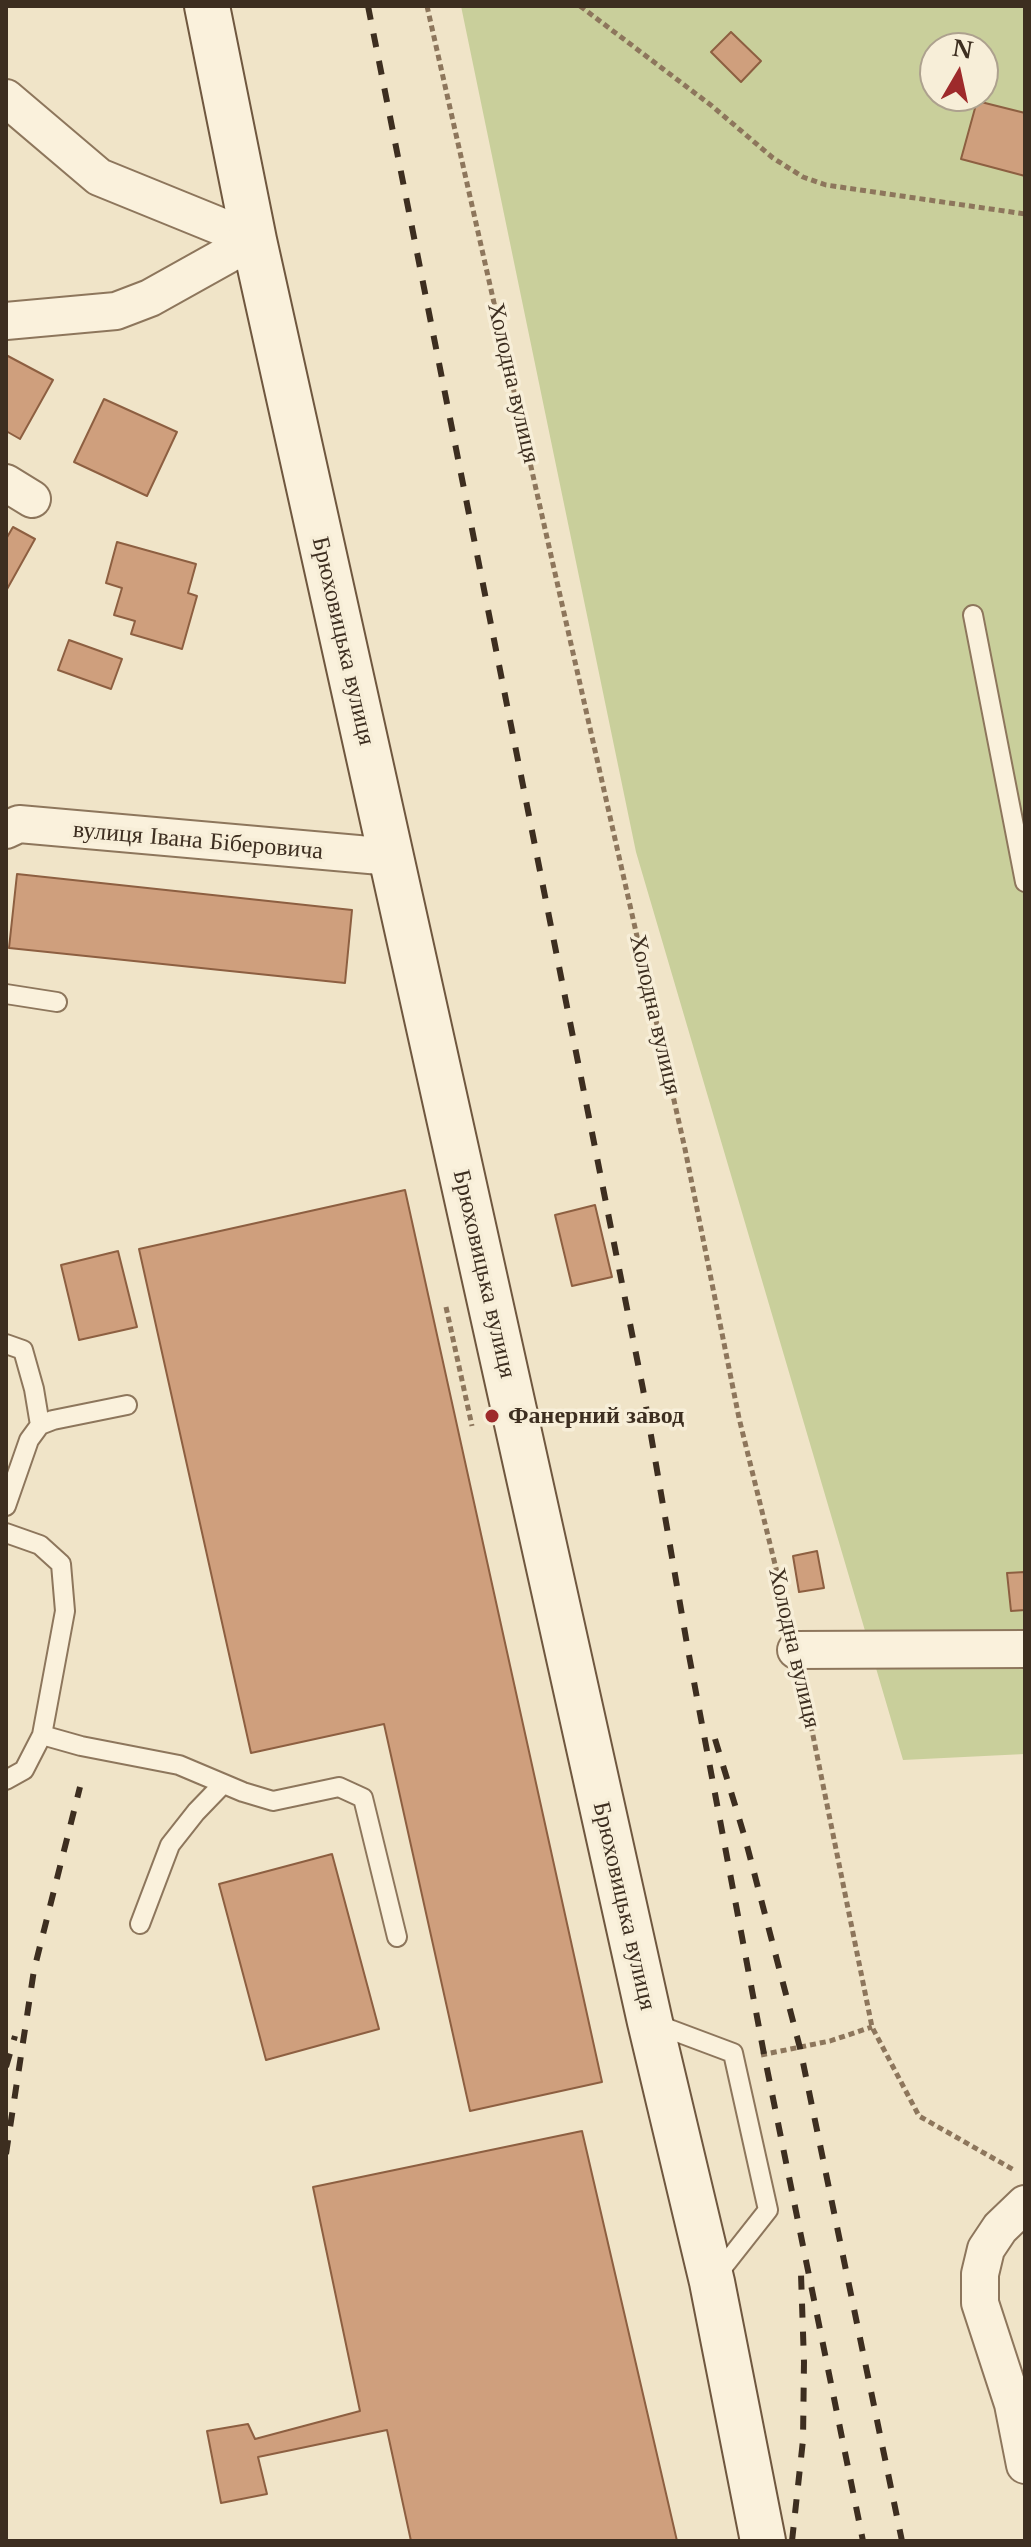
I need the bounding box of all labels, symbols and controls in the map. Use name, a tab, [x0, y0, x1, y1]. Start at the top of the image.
north arrow	[919, 32, 999, 112]
text: N	[950, 35, 975, 65]
street label: Холодна вулиця	[481, 300, 545, 466]
street label: Брюховицька вулиця	[305, 534, 381, 748]
street label: вулиця Івана Біберовича	[72, 816, 324, 866]
street label: Холодна вулиця	[623, 932, 687, 1098]
street label: Брюховицька вулиця	[446, 1167, 522, 1381]
place label: Фанерний завод	[508, 1402, 684, 1430]
marker: Фанерний завод	[483, 1407, 501, 1425]
street label: Холодна вулиця	[762, 1565, 826, 1731]
street label: Брюховицька вулиця	[586, 1799, 662, 2013]

